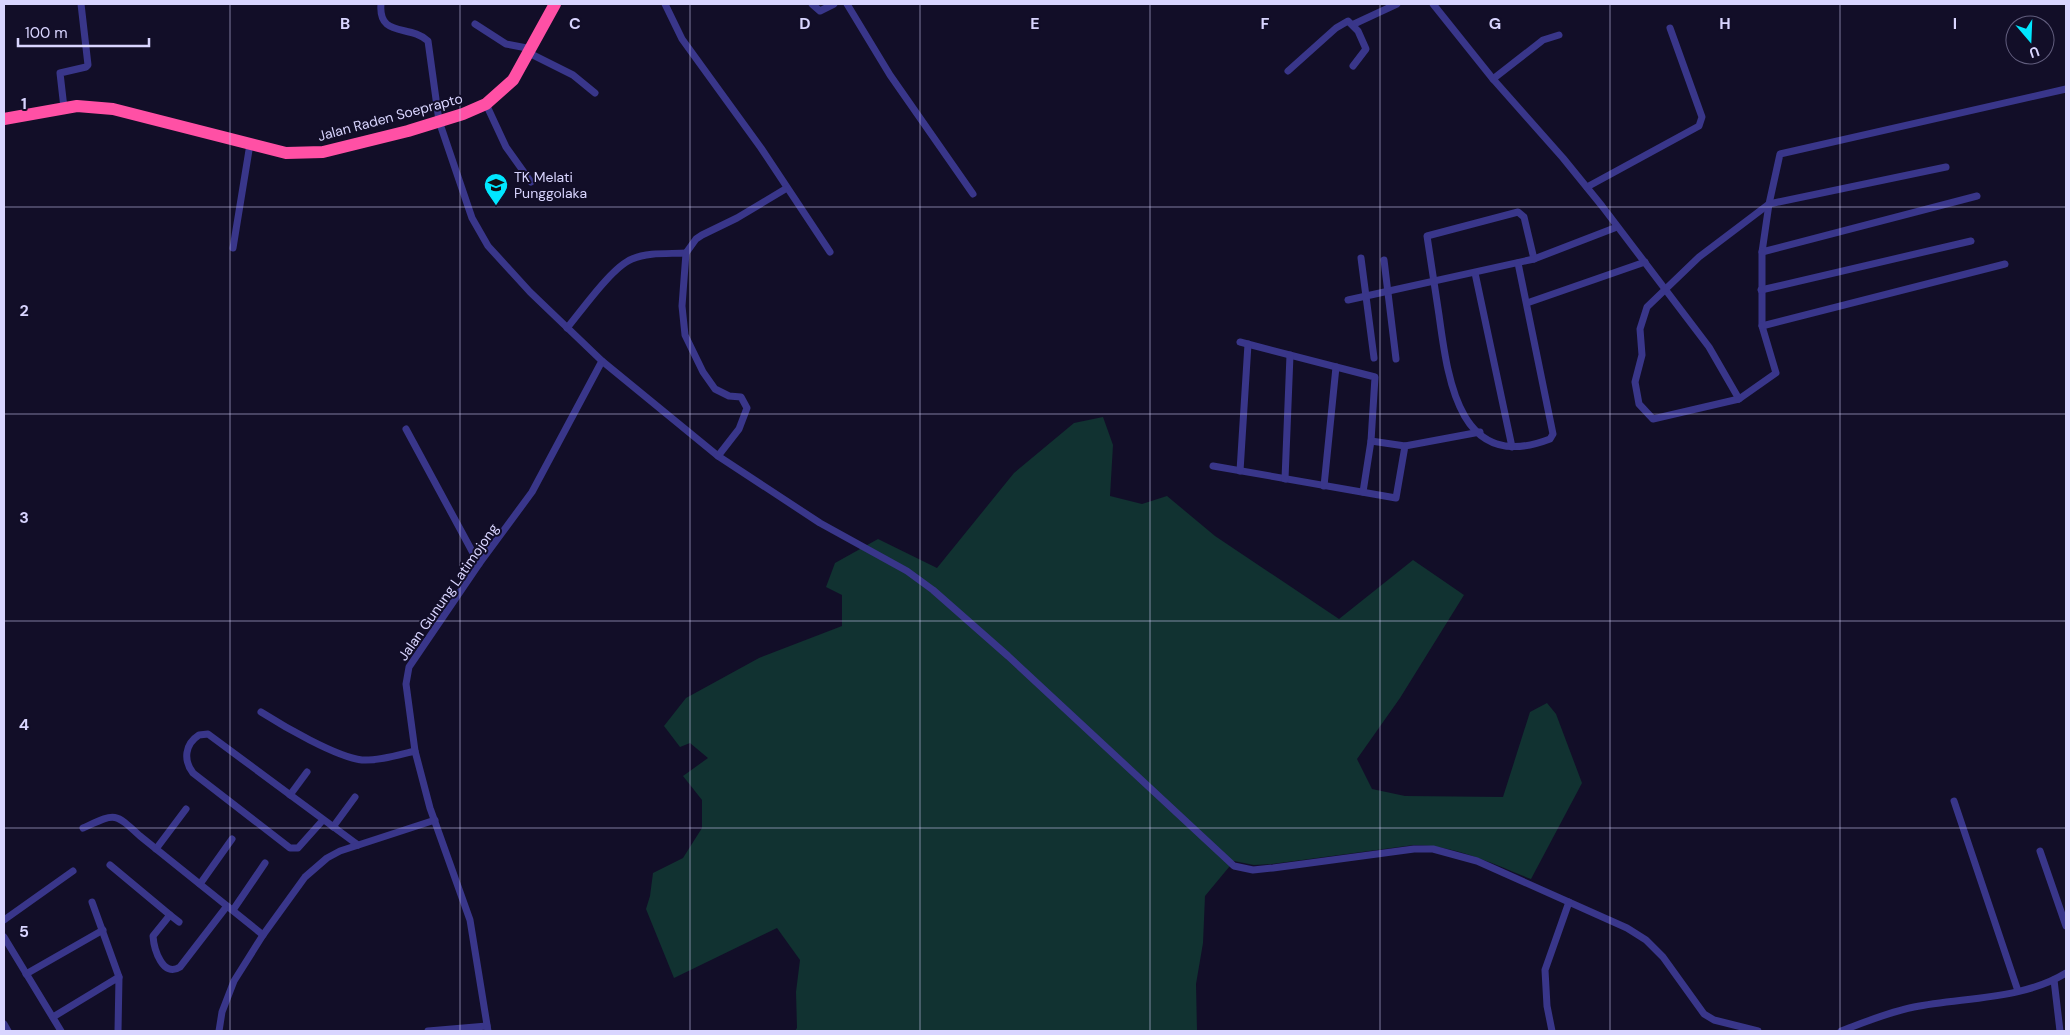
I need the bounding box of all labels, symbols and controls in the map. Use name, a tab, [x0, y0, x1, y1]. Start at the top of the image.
text: B	[340, 13, 350, 34]
text: C	[569, 13, 581, 34]
text: D	[799, 13, 811, 34]
text: E	[1030, 13, 1040, 34]
text: F	[1261, 13, 1270, 34]
text: G	[1489, 13, 1501, 34]
text: H	[1719, 13, 1731, 34]
text: I	[1953, 13, 1957, 34]
scale bar	[18, 15, 149, 47]
north arrow	[2005, 15, 2055, 65]
text: 100 m	[25, 23, 68, 43]
text: U	[2027, 42, 2042, 62]
street label: Jalan Raden Soeprapto	[316, 89, 464, 145]
text: 1	[21, 93, 27, 114]
place label: TK Melati Punggolaka	[514, 168, 587, 202]
school or university icon: TK Melati Punggolaka	[483, 172, 509, 206]
text: 2	[19, 300, 29, 321]
text: 3	[19, 507, 29, 528]
street label: Jalan Gunung Latimojong	[394, 520, 502, 664]
text: 4	[19, 714, 29, 735]
text: 5	[19, 921, 29, 942]

